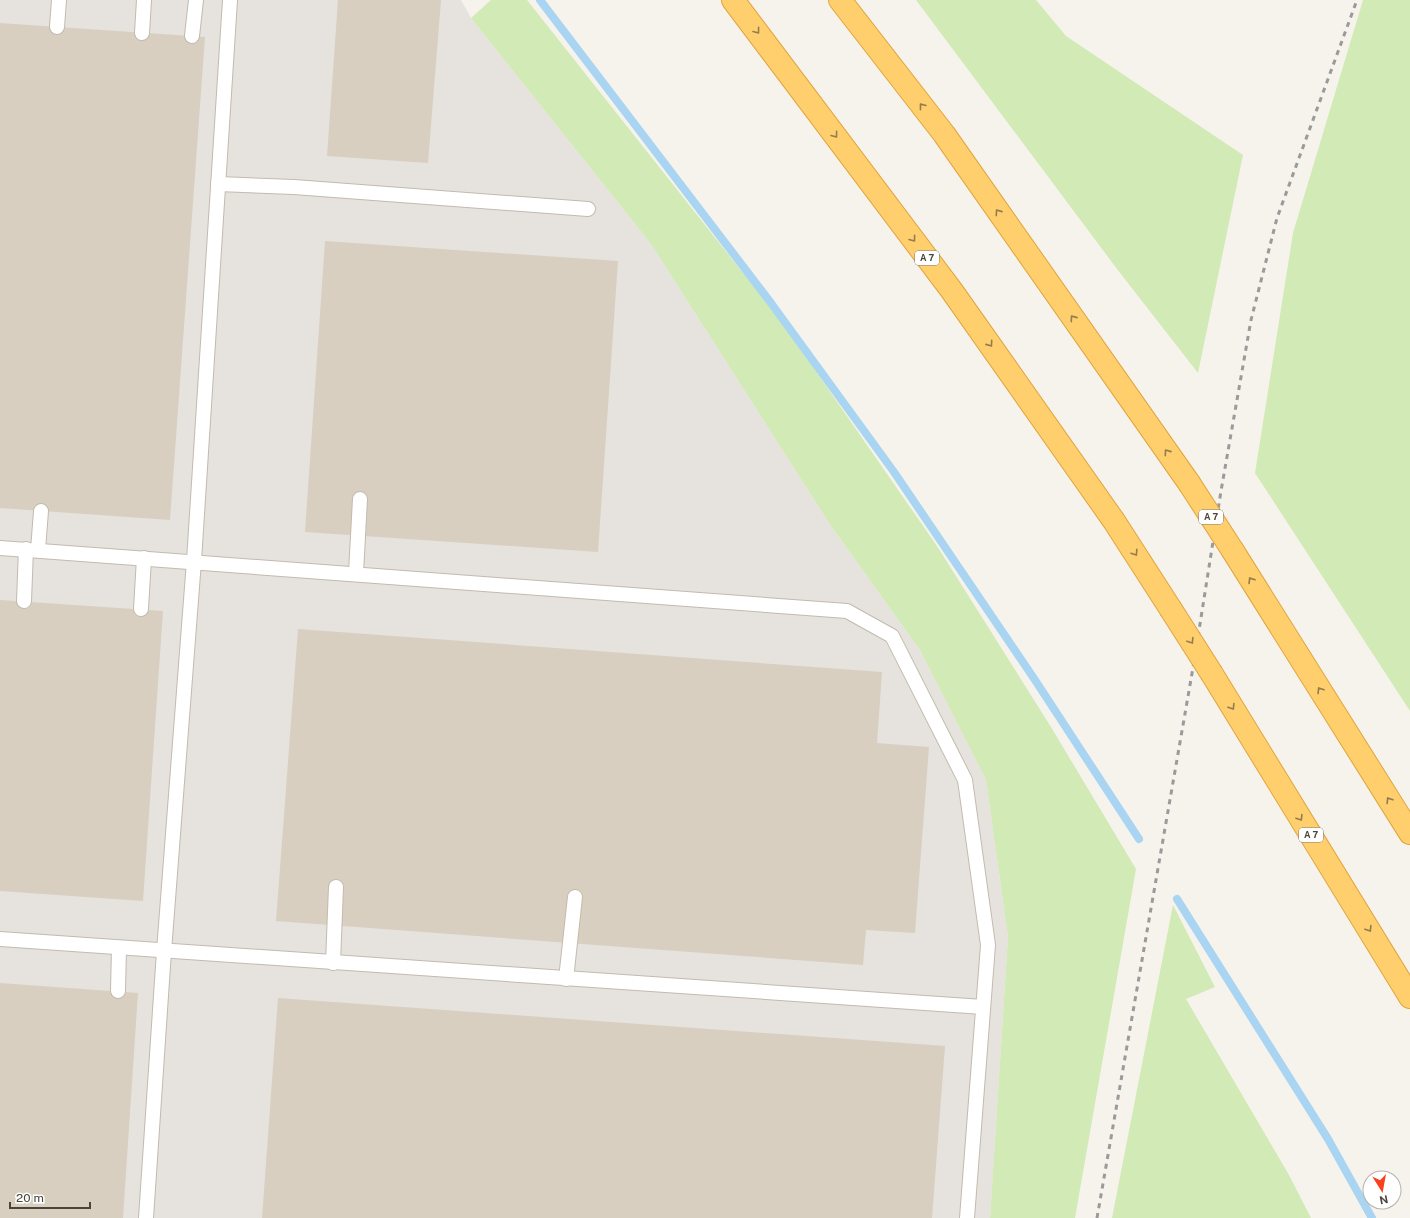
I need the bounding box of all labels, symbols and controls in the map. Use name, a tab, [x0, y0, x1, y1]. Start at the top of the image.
one-way arrow	[752, 26, 759, 33]
one-way arrow	[920, 104, 927, 111]
one-way arrow	[830, 130, 837, 137]
one-way arrow	[996, 209, 1003, 216]
one-way arrow	[908, 234, 915, 241]
road number: A 7	[915, 251, 939, 265]
one-way arrow	[1070, 315, 1078, 322]
one-way arrow	[985, 340, 993, 347]
one-way arrow	[1165, 449, 1172, 456]
road number: A 7	[1199, 510, 1223, 524]
one-way arrow	[1130, 549, 1137, 556]
one-way arrow	[1248, 577, 1256, 584]
one-way arrow	[1186, 637, 1194, 644]
one-way arrow	[1318, 687, 1325, 694]
one-way arrow	[1228, 703, 1235, 710]
one-way arrow	[1387, 797, 1394, 804]
one-way arrow	[1296, 814, 1303, 821]
road number: A 7	[1299, 828, 1323, 842]
one-way arrow	[1364, 924, 1371, 931]
north arrow	[1362, 1170, 1402, 1210]
scale bar	[10, 1184, 90, 1210]
text: 20 m	[16, 1191, 44, 1205]
text: N	[1379, 1193, 1389, 1207]

